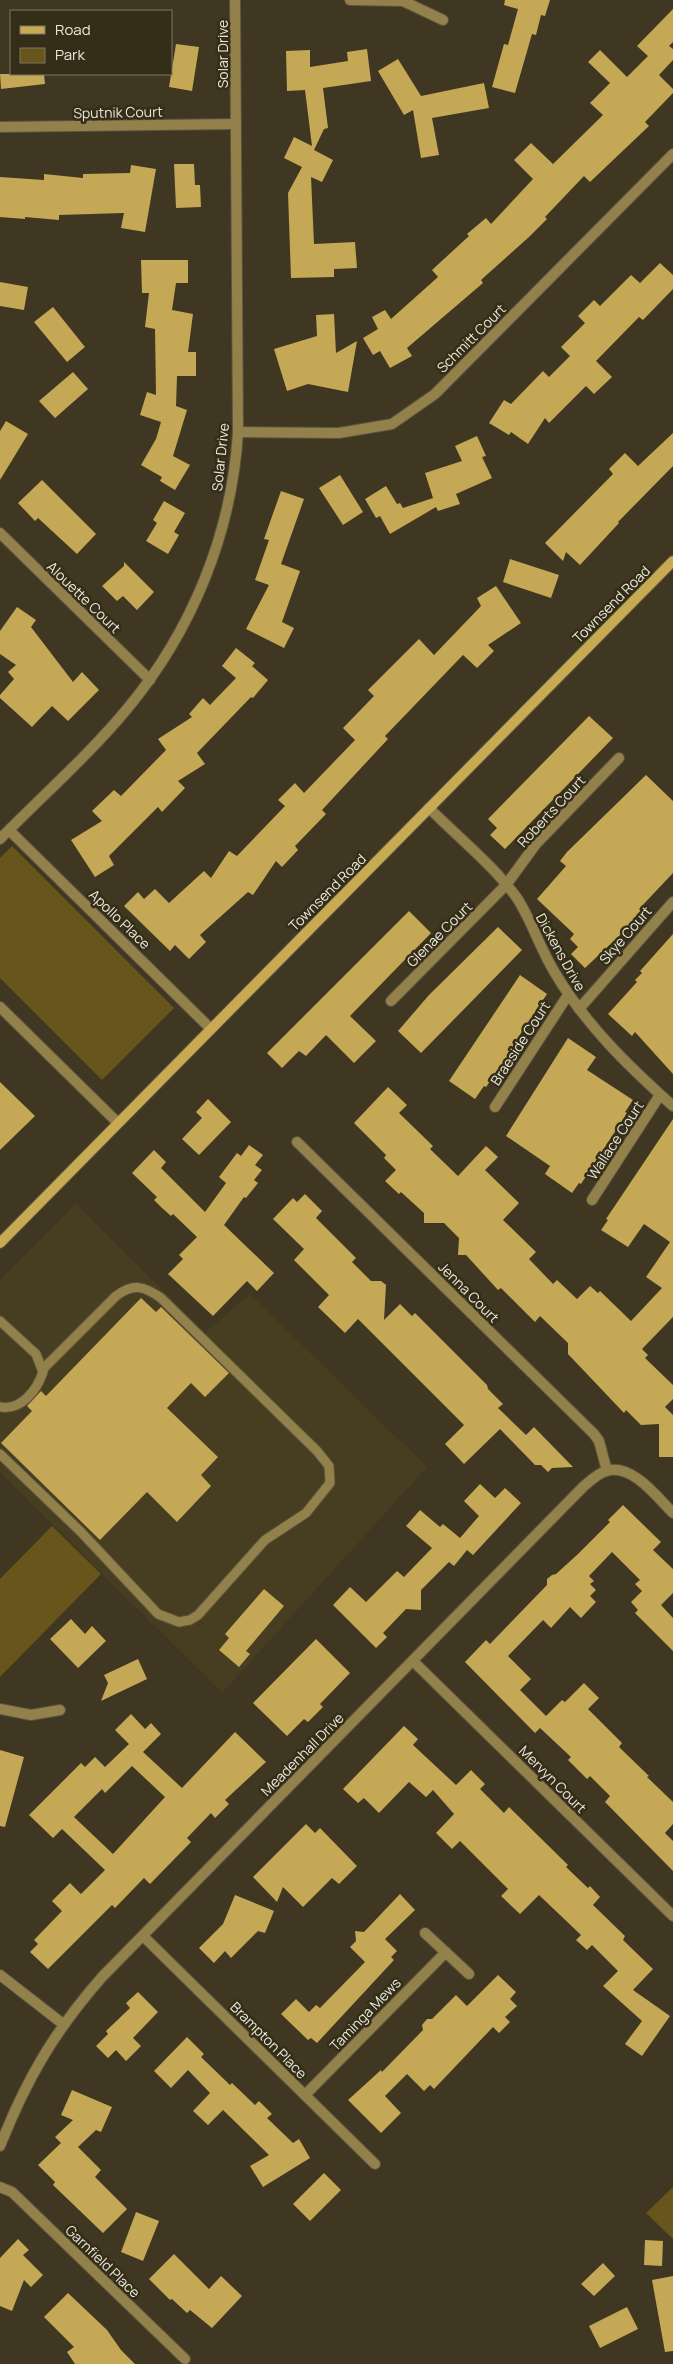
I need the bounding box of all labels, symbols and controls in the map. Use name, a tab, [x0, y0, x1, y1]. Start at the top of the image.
legend	[10, 10, 172, 75]
text: Road	[55, 19, 91, 40]
street label: Solar Drive	[213, 20, 232, 88]
text: Park	[55, 44, 85, 65]
street label: Sputnik Court	[73, 102, 163, 122]
street label: Schmitt Court	[432, 299, 510, 377]
street label: Solar Drive	[207, 422, 233, 492]
street label: Alouette Court	[43, 557, 125, 637]
street label: Townsend Road	[568, 561, 654, 647]
street label: Roberts Court	[513, 771, 589, 851]
street label: Townsend Road	[284, 849, 370, 935]
street label: Apollo Place	[85, 885, 155, 953]
street label: Glenae Court	[402, 897, 476, 971]
street label: Skye Court	[595, 902, 656, 968]
street label: Dickens Drive	[532, 910, 590, 994]
street label: Braeside Court	[486, 997, 554, 1089]
street label: Wallace Court	[582, 1097, 648, 1183]
street label: Jenna Court	[434, 1257, 504, 1327]
street label: Meadenhall Drive	[256, 1708, 348, 1800]
street label: Mervyn Court	[515, 1741, 591, 1817]
street label: Taminga Mews	[325, 1973, 405, 2055]
street label: Brampton Place	[226, 1997, 312, 2083]
street label: Garnfield Place	[61, 2220, 145, 2302]

